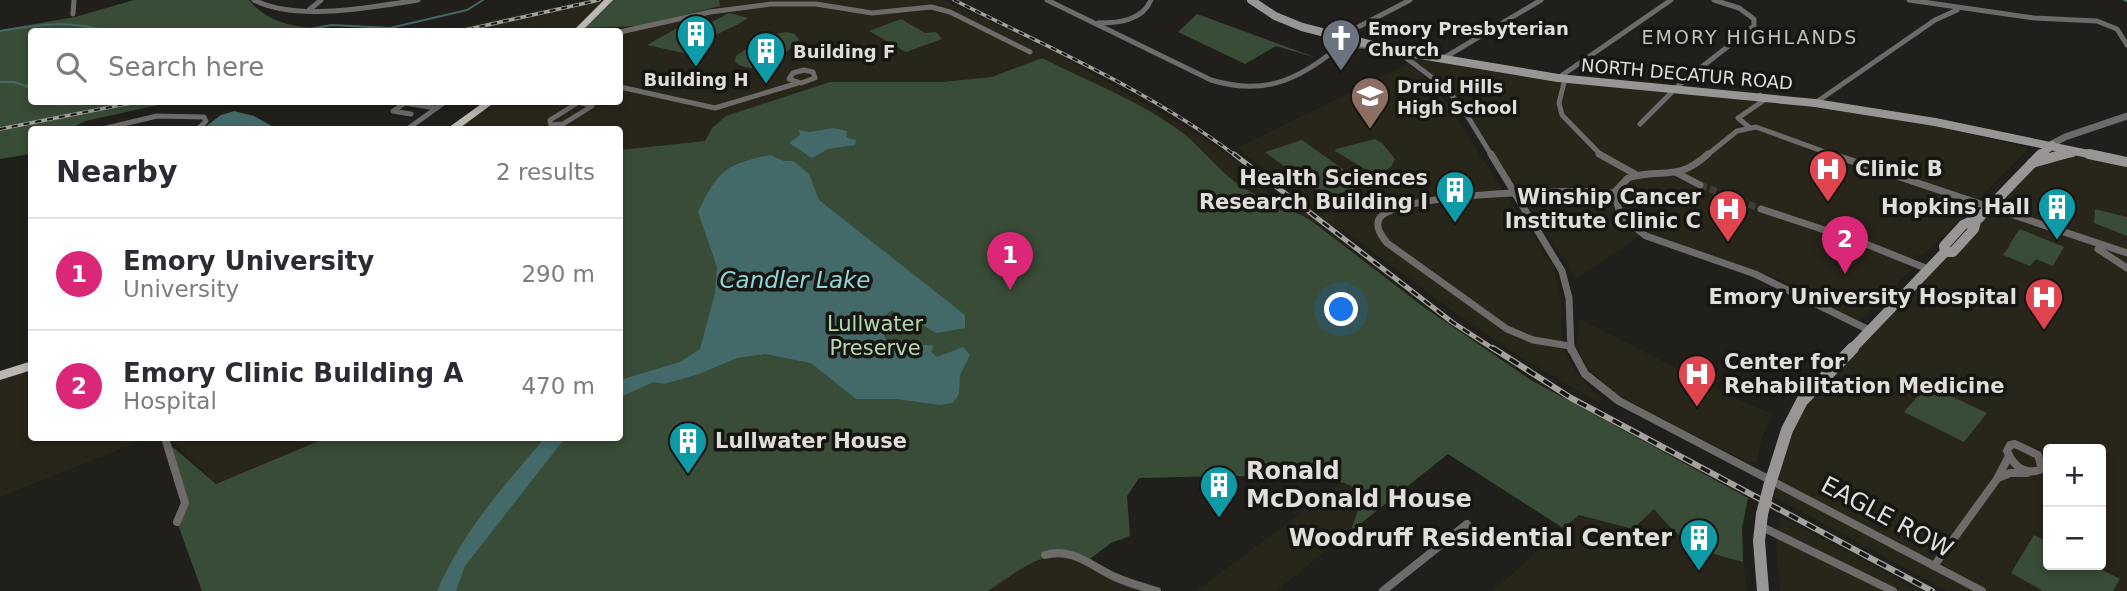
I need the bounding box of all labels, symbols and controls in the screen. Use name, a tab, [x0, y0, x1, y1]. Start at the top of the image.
building icon: Building H	[675, 13, 717, 68]
church icon: Emory Presbyterian Church	[1320, 17, 1362, 72]
place label: Emory Presbyterian Church	[1368, 18, 1569, 60]
district label: EMORY HIGHLANDS	[1642, 26, 1858, 48]
search box	[28, 28, 623, 105]
building icon: Building F	[745, 30, 787, 85]
place label: Building F	[793, 41, 895, 62]
icon: search	[52, 48, 90, 86]
text: Search here	[108, 52, 264, 82]
street label: NORTH DECATUR ROAD	[1580, 54, 1794, 94]
place label: Building H	[644, 69, 748, 90]
school or university icon: Druid Hills High School	[1349, 75, 1391, 130]
place label: Druid Hills High School	[1397, 76, 1518, 118]
hospital icon: Clinic B	[1807, 148, 1849, 203]
text: Nearby	[56, 154, 178, 189]
place label: Clinic B	[1855, 157, 1943, 181]
text: 2 results	[496, 159, 595, 185]
place label: Health Sciences Research Building I	[1199, 166, 1428, 214]
building icon: Health Sciences Research Building I	[1434, 169, 1476, 224]
place label: Winship Cancer Institute Clinic C	[1505, 185, 1702, 233]
building icon: Hopkins Hall	[2036, 186, 2078, 241]
hospital icon: Winship Cancer Institute Clinic C	[1707, 188, 1749, 243]
place label: Hopkins Hall	[1881, 195, 2030, 219]
pin: 2	[1822, 216, 1868, 274]
pin: 1	[987, 232, 1033, 290]
text: Emory University	[123, 246, 374, 276]
text: 1	[71, 261, 87, 287]
text: 290 m	[521, 261, 595, 287]
water label: Candler Lake	[719, 267, 871, 293]
text: University	[123, 276, 239, 302]
hospital icon: Emory University Hospital	[2023, 276, 2065, 331]
place label: Emory University Hospital	[1709, 285, 2017, 309]
your location	[1324, 292, 1358, 326]
park label: Lullwater Preserve	[827, 312, 923, 360]
place label: Center for Rehabilitation Medicine	[1724, 350, 2005, 398]
hospital icon: Center for Rehabilitation Medicine	[1676, 353, 1718, 408]
text: Emory Clinic Building A	[123, 358, 463, 388]
text: 2	[71, 373, 87, 399]
text: 470 m	[521, 373, 595, 399]
text: Hospital	[123, 388, 217, 414]
building icon: Lullwater House	[667, 420, 709, 475]
place label: Lullwater House	[715, 429, 907, 453]
map controls	[2043, 444, 2106, 570]
button: +	[2043, 444, 2106, 507]
place label: Ronald McDonald House	[1246, 457, 1472, 513]
building icon: Ronald McDonald House	[1198, 464, 1240, 519]
street label: EAGLE ROW	[1816, 471, 1958, 563]
button: −	[2043, 507, 2106, 570]
building icon: Woodruff Residential Center	[1678, 517, 1720, 572]
place label: Woodruff Residential Center	[1289, 524, 1672, 552]

